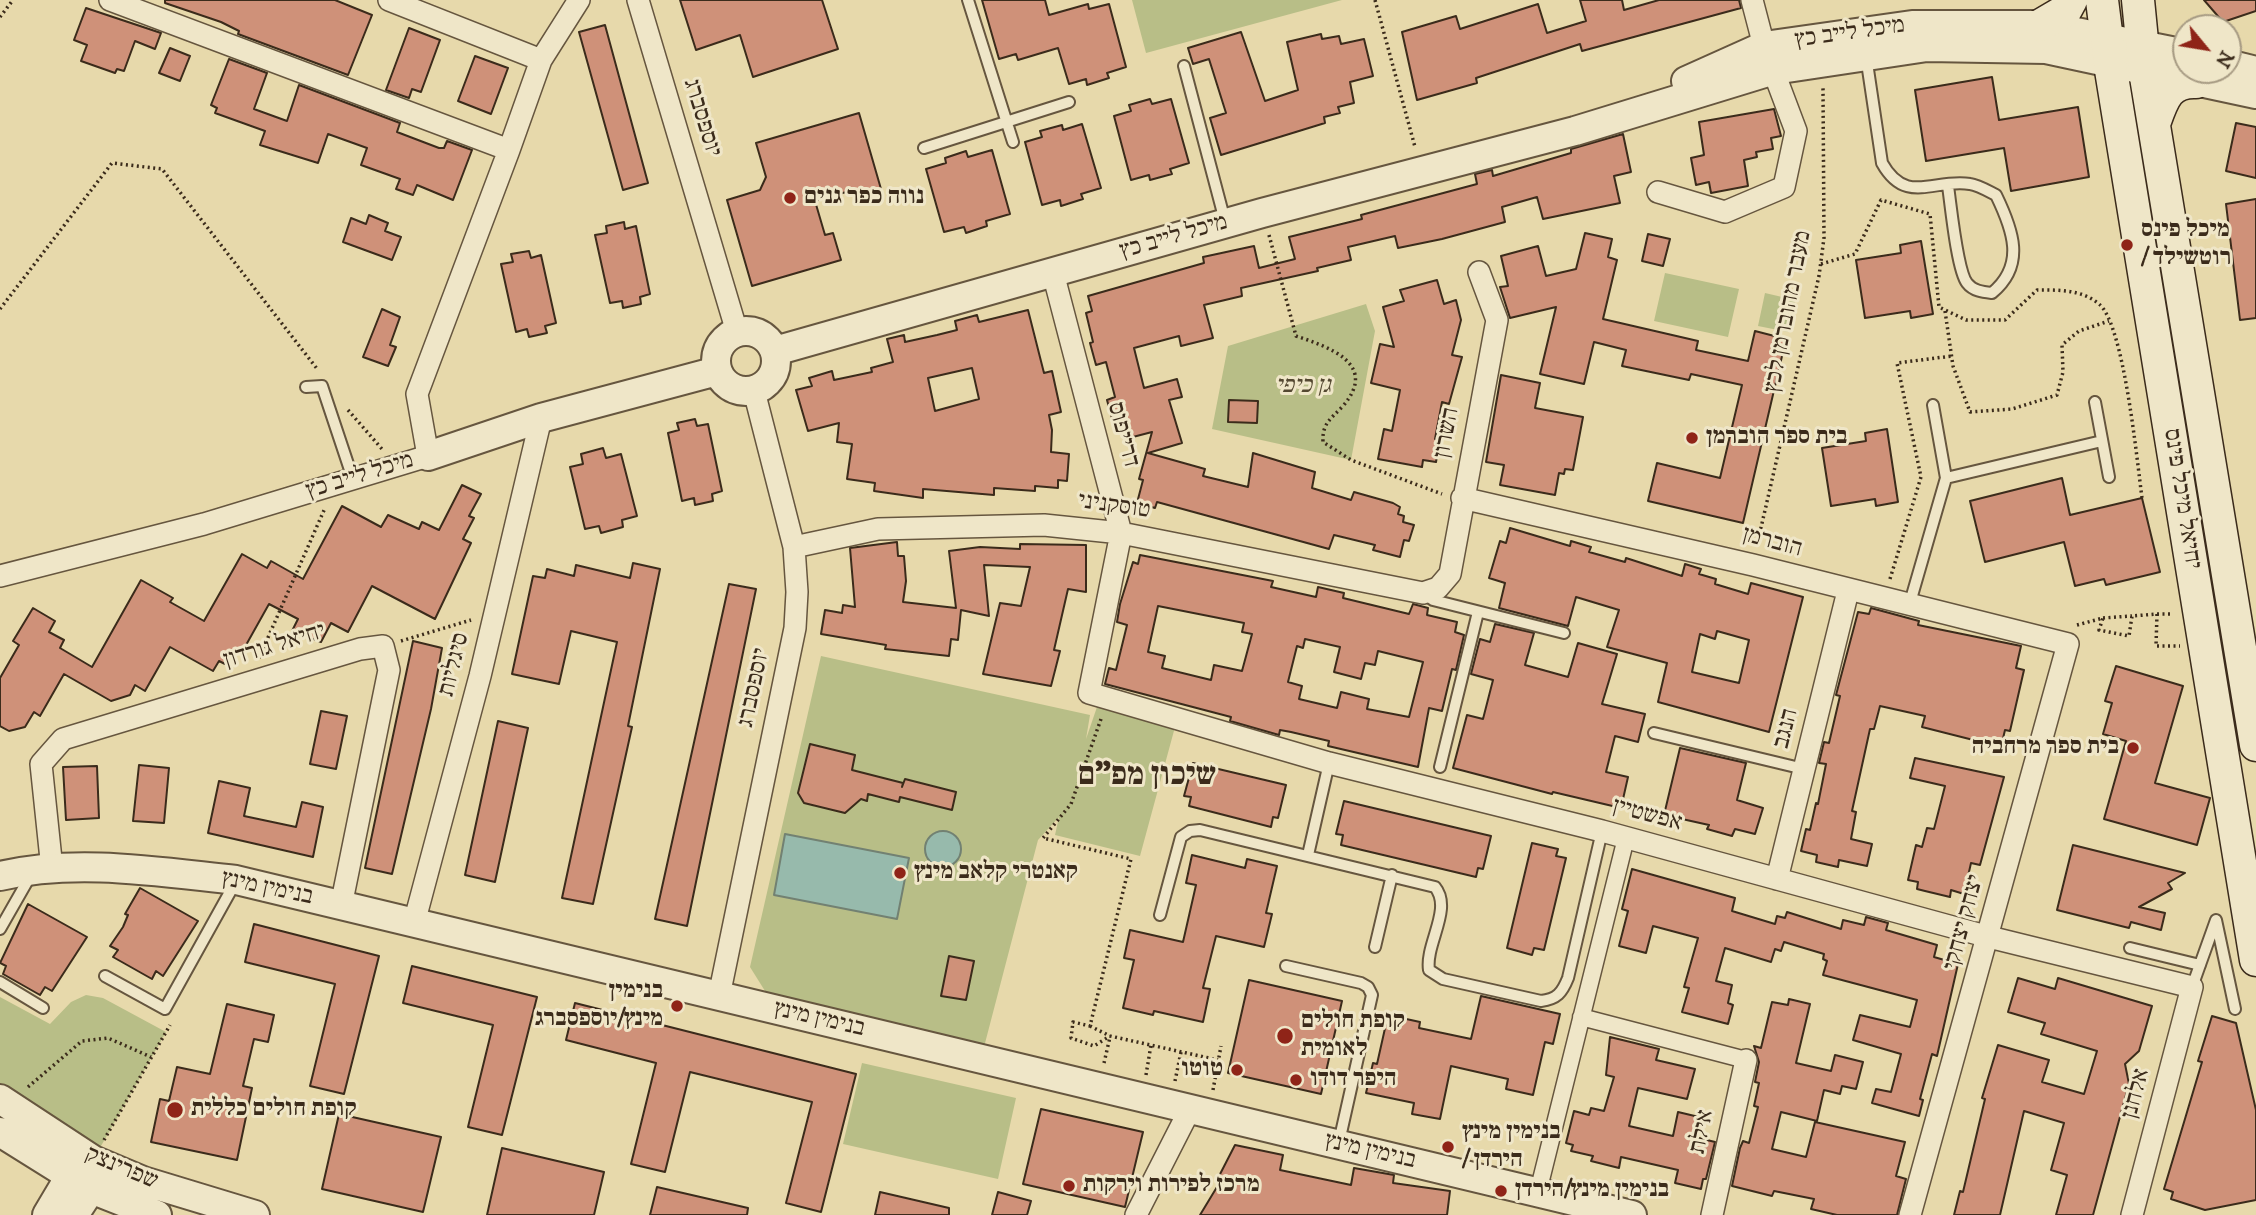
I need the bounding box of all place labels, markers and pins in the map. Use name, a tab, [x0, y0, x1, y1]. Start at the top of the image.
place label: נווה כפר גנים	[804, 184, 924, 212]
marker: נווה כפר גנים	[782, 190, 798, 206]
place label: מיכל פינס / רוטשילד	[2141, 217, 2231, 273]
marker: מיכל פינס / רוטשילד	[2119, 237, 2135, 253]
place label: בית ספר הוברמן	[1706, 424, 1847, 452]
marker: בית ספר הוברמן	[1684, 430, 1700, 446]
place label: בית ספר מרחביה	[1972, 734, 2119, 762]
marker: בית ספר מרחביה	[2125, 740, 2141, 756]
place label: קאנטרי קלאב מינץ	[914, 859, 1078, 887]
marker: קאנטרי קלאב מינץ	[892, 865, 908, 881]
place label: בנימין מינץ/יוספסברג	[535, 978, 663, 1034]
marker: בנימין מינץ/יוספסברג	[669, 998, 685, 1014]
place label: קופת חולים לאומית	[1301, 1008, 1405, 1064]
marker: קופת חולים לאומית	[1275, 1026, 1295, 1046]
place label: טוטו	[1181, 1056, 1223, 1084]
marker: טוטו	[1229, 1062, 1245, 1078]
place label: היפר דודו	[1310, 1066, 1397, 1094]
marker: היפר דודו	[1288, 1072, 1304, 1088]
place label: קופת חולים כללית	[191, 1096, 357, 1124]
marker: קופת חולים כללית	[165, 1100, 185, 1120]
place label: בנימין מינץ / הירדן	[1462, 1119, 1561, 1175]
marker: בנימין מינץ / הירדן	[1440, 1139, 1456, 1155]
place label: מרכז לפירות וירקות	[1083, 1172, 1260, 1200]
place label: בנימין מינץ/הירדן	[1515, 1177, 1669, 1205]
marker: מרכז לפירות וירקות	[1061, 1178, 1077, 1194]
marker: בנימין מינץ/הירדן	[1493, 1183, 1509, 1199]

